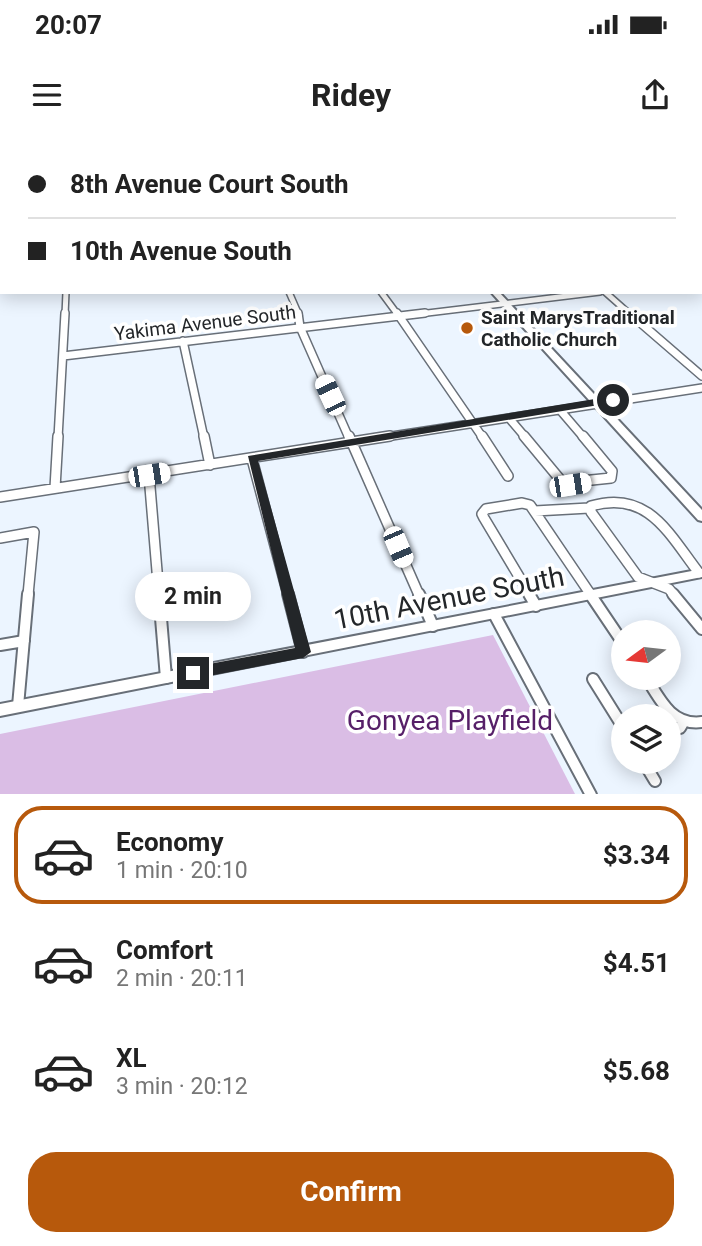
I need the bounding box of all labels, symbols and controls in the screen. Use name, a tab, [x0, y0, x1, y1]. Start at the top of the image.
text: 20:07	[35, 10, 102, 40]
icon: menu	[28, 76, 66, 114]
text: Ridey	[311, 76, 391, 114]
icon: share	[636, 76, 674, 114]
text: 8th Avenue Court South	[70, 169, 349, 199]
text: 10th Avenue South	[70, 236, 292, 266]
street label: Yakima Avenue South	[113, 300, 297, 346]
place label: Saint MarysTraditional Catholic Church	[481, 306, 675, 351]
marker: Saint MarysTraditional Catholic Church	[459, 320, 475, 336]
car	[312, 372, 349, 418]
route start	[597, 384, 629, 416]
car	[127, 461, 172, 489]
car	[548, 471, 593, 499]
car	[381, 524, 416, 570]
street label: 10th Avenue South	[331, 559, 567, 637]
callout: 2 min	[135, 572, 251, 620]
text: 2 min	[164, 583, 222, 610]
north arrow	[611, 620, 681, 690]
map controls	[611, 620, 681, 774]
route end	[177, 657, 209, 689]
park label: Gonyea Playfield	[347, 704, 553, 737]
button: layers	[611, 704, 681, 774]
icon: car	[32, 824, 95, 887]
text: Economy	[116, 827, 223, 857]
text: $3.34	[603, 840, 670, 870]
text: 1 min · 20:10	[116, 857, 248, 884]
icon: car	[32, 932, 95, 995]
text: Comfort	[116, 935, 213, 965]
text: $4.51	[603, 948, 670, 978]
text: 2 min · 20:11	[116, 965, 248, 992]
icon: car	[32, 1040, 95, 1103]
text: XL	[116, 1043, 147, 1073]
text: $5.68	[603, 1056, 670, 1086]
text: 3 min · 20:12	[116, 1073, 248, 1100]
button: Confirm	[28, 1152, 674, 1232]

